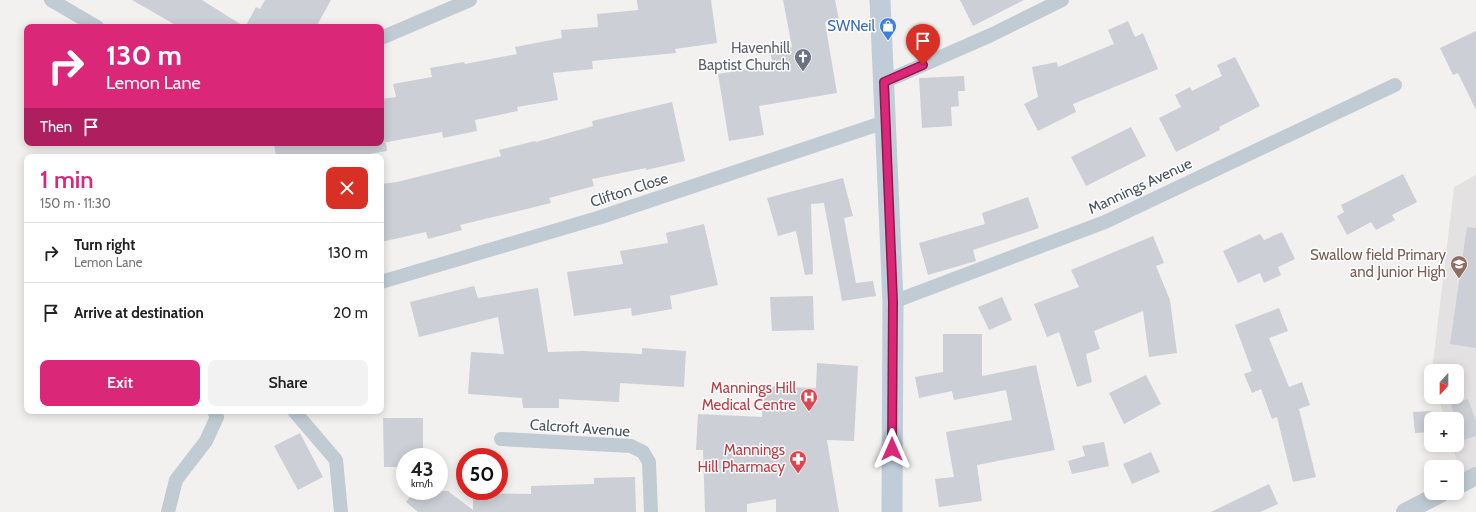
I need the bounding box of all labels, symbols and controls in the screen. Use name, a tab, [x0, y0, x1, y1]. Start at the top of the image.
shop icon: SWNeil	[878, 16, 898, 41]
place label: SWNeil	[827, 17, 875, 35]
pin	[906, 24, 940, 65]
icon: arrive	[912, 30, 934, 52]
text: 130 m	[106, 38, 182, 72]
place label: Havenhill Baptist Church	[698, 39, 790, 74]
icon: right	[40, 40, 92, 92]
church icon: Havenhill Baptist Church	[793, 47, 813, 72]
text: Lemon Lane	[106, 72, 201, 94]
icon: arrive	[80, 116, 102, 138]
text: Then	[40, 118, 72, 136]
street label: Mannings Avenue	[1085, 154, 1195, 218]
text: 1 min	[40, 165, 94, 194]
button: close	[326, 167, 368, 209]
street label: Clifton Close	[588, 169, 670, 211]
text: 150 m · 11:30	[40, 195, 111, 211]
text: Turn right	[74, 236, 135, 254]
icon: right	[40, 242, 62, 264]
text: 130 m	[328, 244, 368, 262]
place label: Swallow field Primary and Junior High	[1310, 246, 1446, 281]
text: Lemon Lane	[74, 254, 142, 270]
school or university icon: Swallow field Primary and Junior High	[1449, 254, 1469, 279]
icon: arrive	[40, 302, 62, 324]
text: Arrive at destination	[74, 304, 204, 322]
text: 20 m	[333, 304, 368, 322]
button: Exit	[40, 360, 200, 406]
button: Share	[208, 360, 368, 406]
north arrow	[1424, 364, 1464, 404]
map controls	[1424, 364, 1464, 500]
place label: Mannings Hill Medical Centre	[702, 379, 796, 414]
hospital icon: Mannings Hill Medical Centre	[799, 387, 819, 412]
button: +	[1424, 412, 1464, 452]
street label: Calcroft Avenue	[529, 416, 631, 441]
position arrow	[871, 428, 913, 470]
place label: Mannings Hill Pharmacy	[698, 441, 785, 476]
speed limit sign: 50	[456, 448, 508, 500]
pharmacy icon: Mannings Hill Pharmacy	[788, 449, 808, 474]
text: 43	[410, 457, 434, 481]
button: −	[1424, 460, 1464, 500]
text: km/h	[411, 477, 433, 490]

